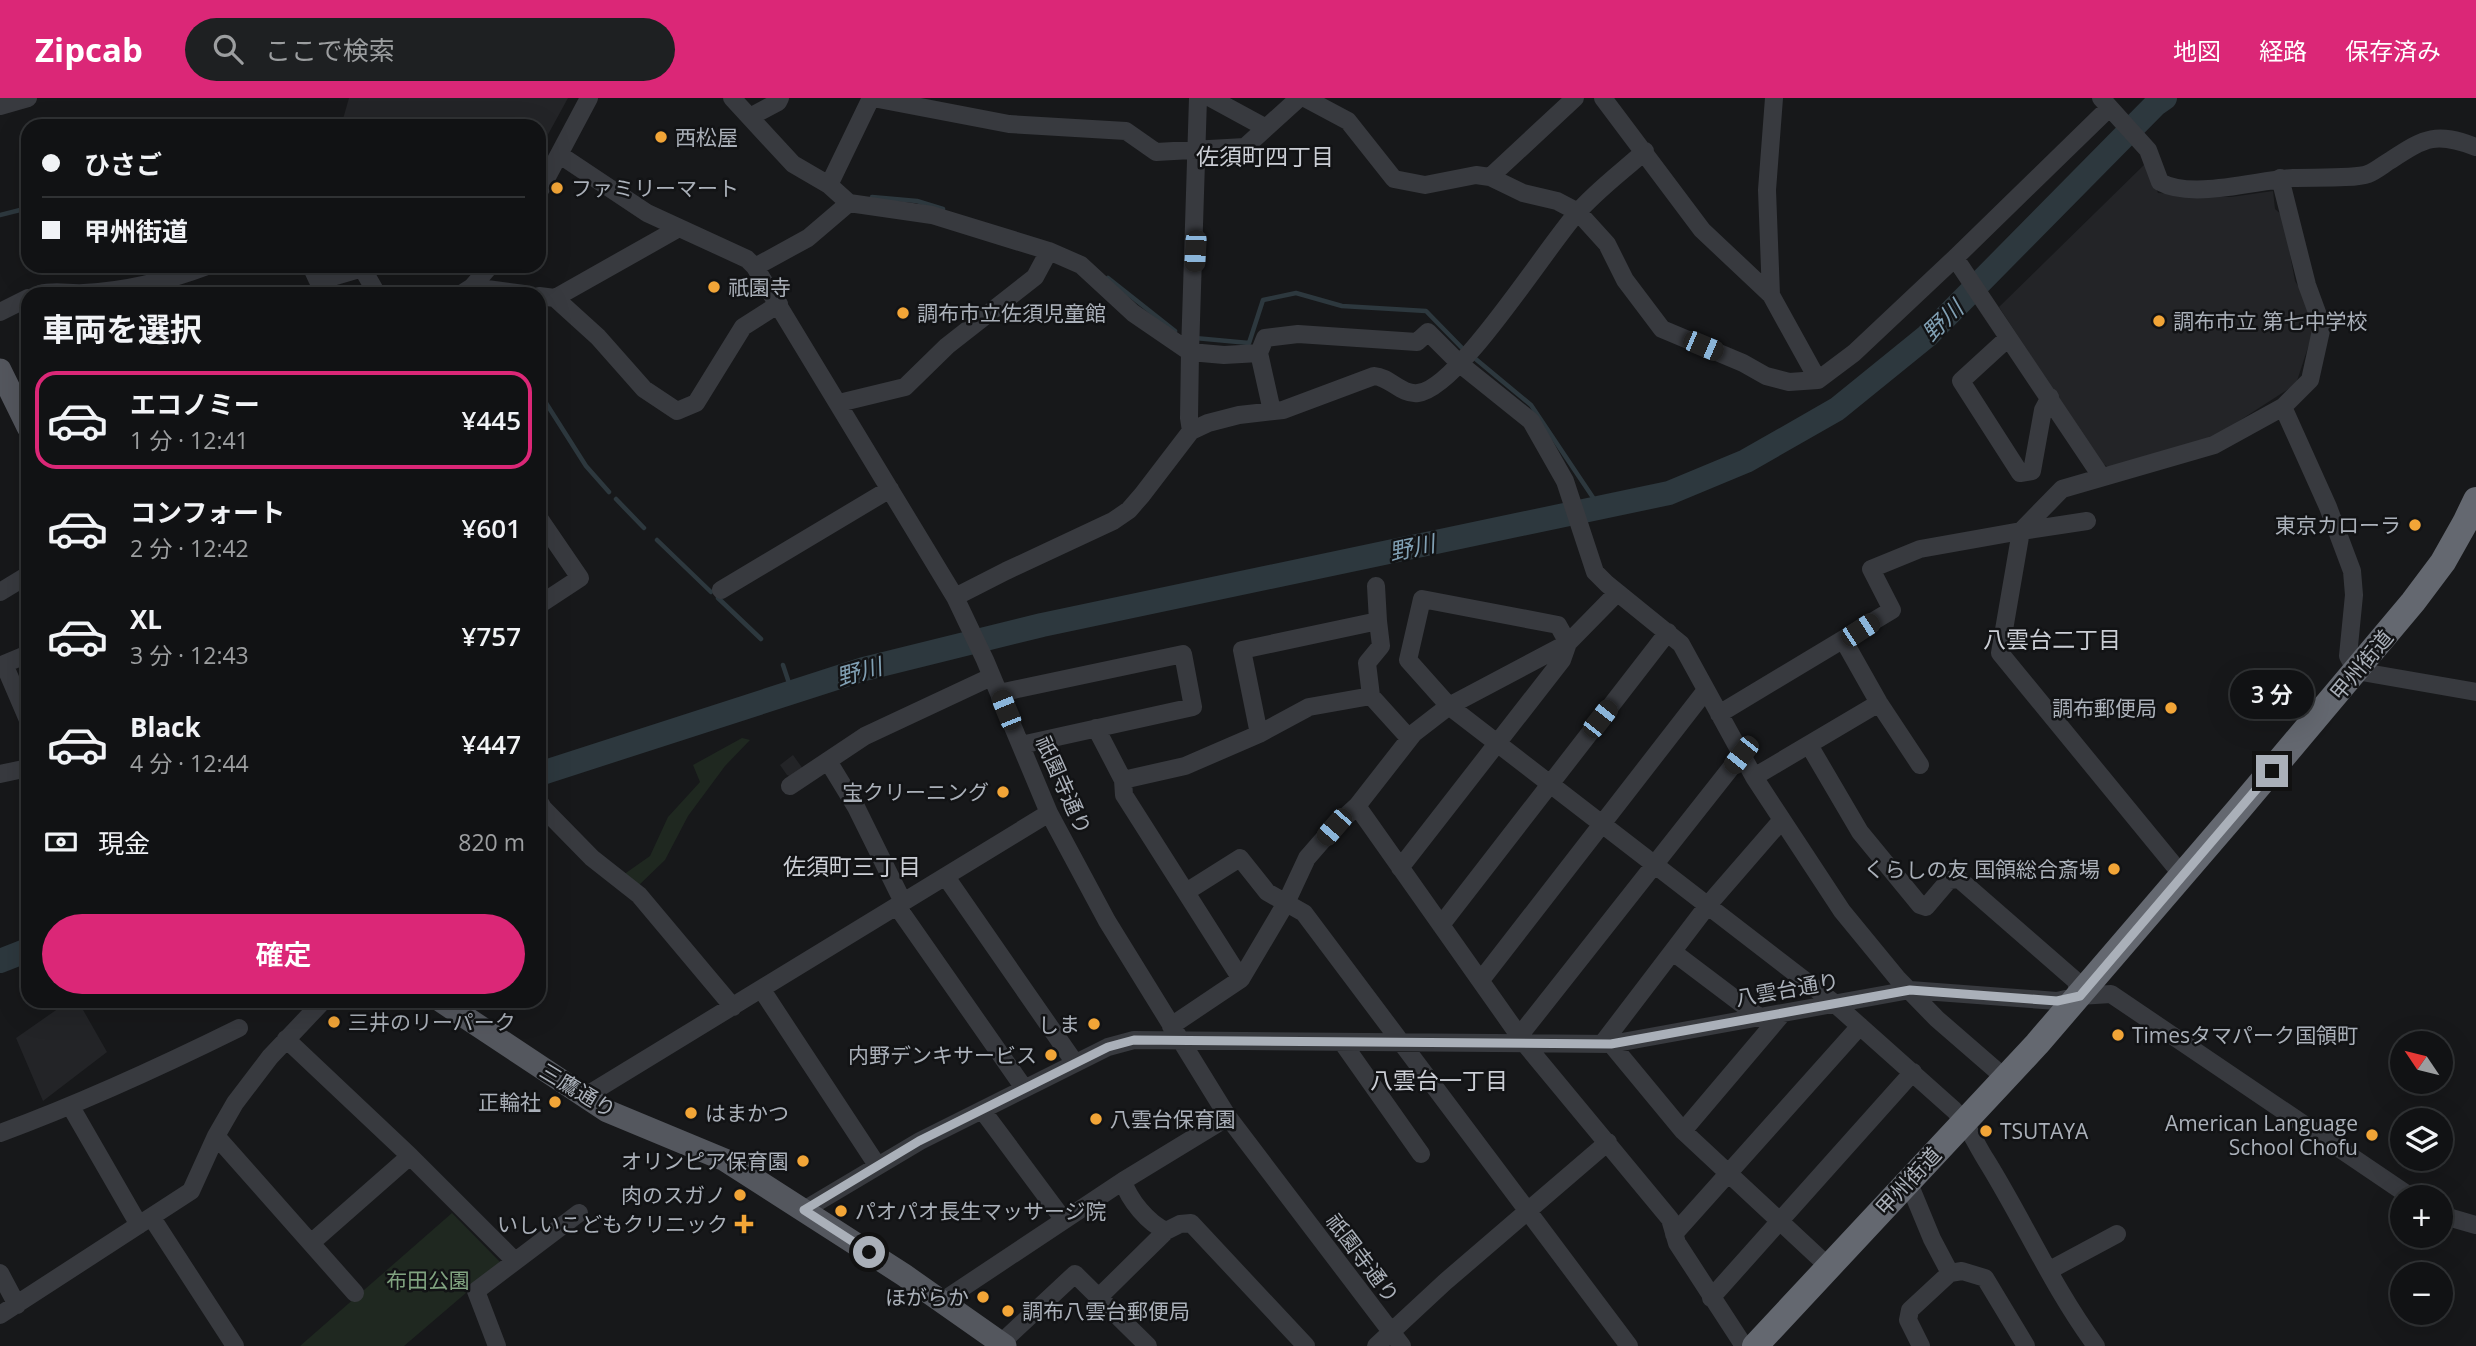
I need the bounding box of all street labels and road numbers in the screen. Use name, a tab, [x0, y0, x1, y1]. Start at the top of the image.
street label: 甲州街道	[2323, 624, 2399, 706]
street label: 祇園寺通り	[1030, 731, 1098, 839]
street label: 八雲台通り	[1733, 966, 1841, 1012]
street label: 三鷹通り	[535, 1056, 621, 1124]
street label: 甲州街道	[1869, 1141, 1947, 1221]
street label: 祇園寺通り	[1320, 1208, 1406, 1308]

